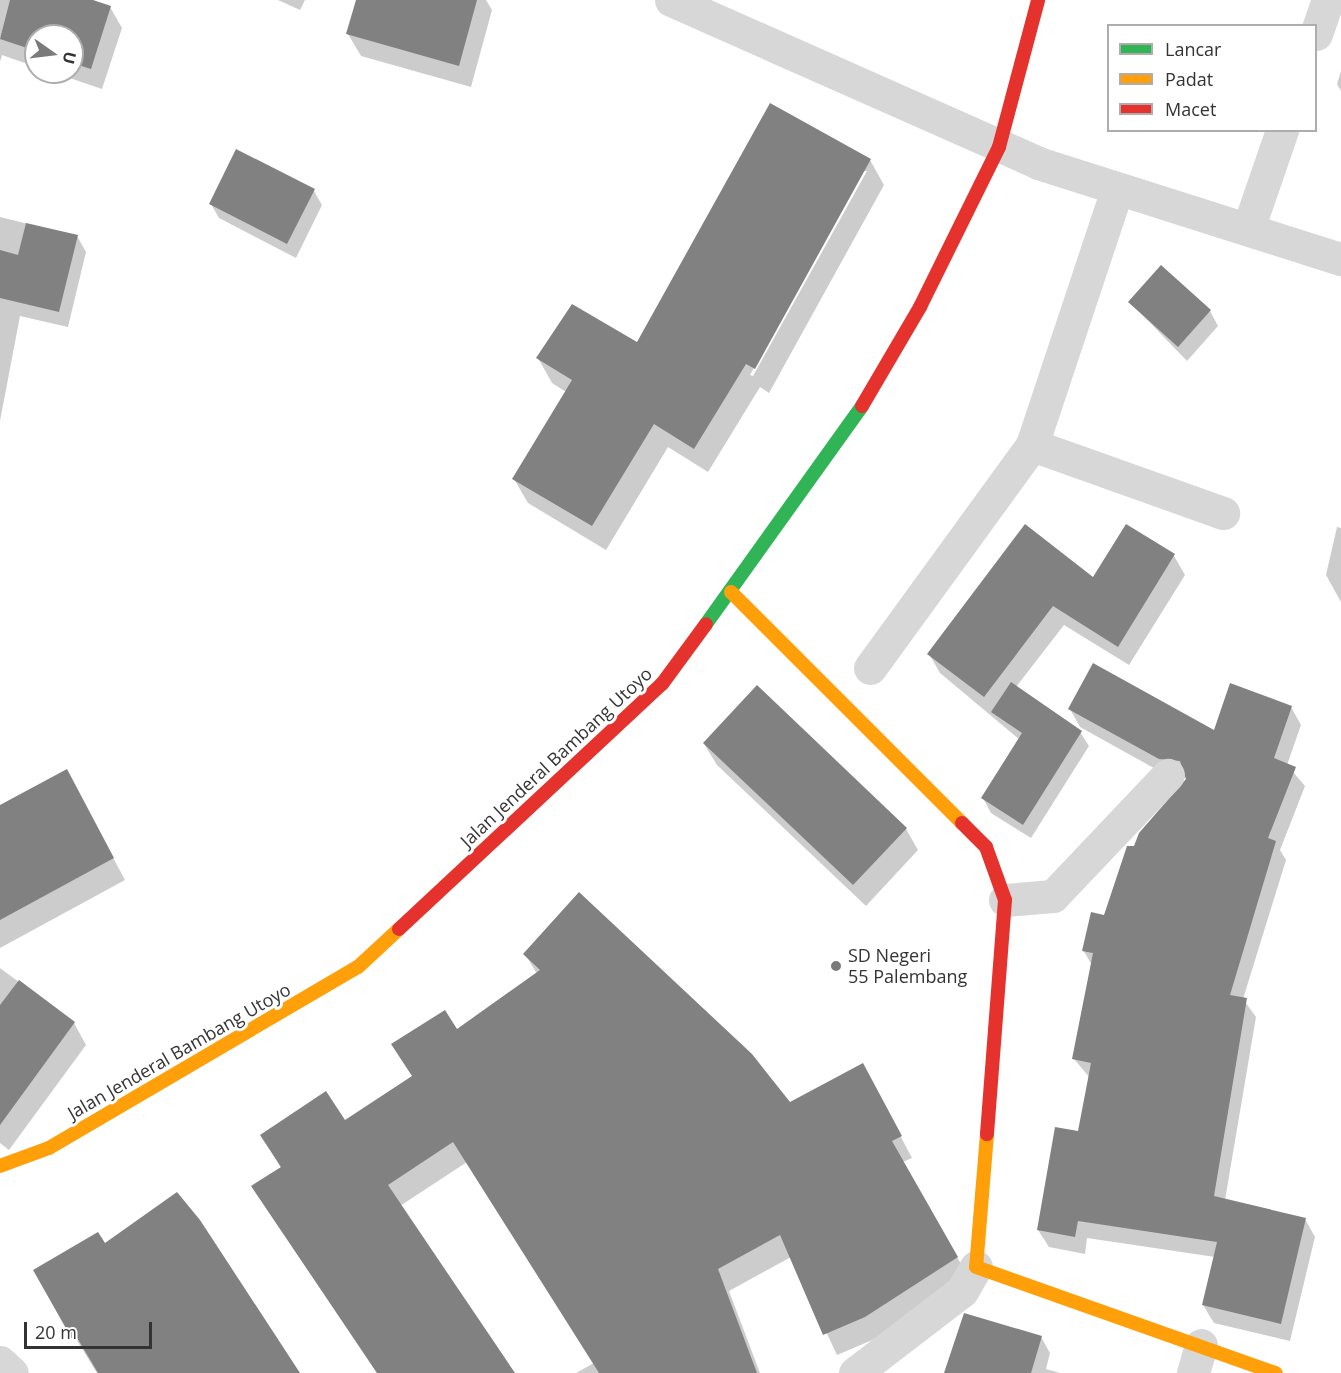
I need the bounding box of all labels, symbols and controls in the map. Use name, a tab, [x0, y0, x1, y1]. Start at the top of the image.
north arrow	[24, 24, 84, 84]
legend	[1107, 24, 1317, 132]
text: Lancar	[1165, 37, 1221, 61]
text: U	[57, 49, 82, 66]
text: Padat	[1165, 67, 1213, 91]
text: Macet	[1165, 97, 1216, 121]
street label: Jalan Jenderal Bambang Utoyo	[456, 663, 656, 851]
place label: SD Negeri 55 Palembang	[848, 945, 967, 988]
marker: SD Negeri 55 Palembang	[829, 959, 843, 973]
street label: Jalan Jenderal Bambang Utoyo	[64, 978, 294, 1124]
scale bar	[27, 1310, 154, 1348]
text: 20 m	[35, 1320, 77, 1344]

